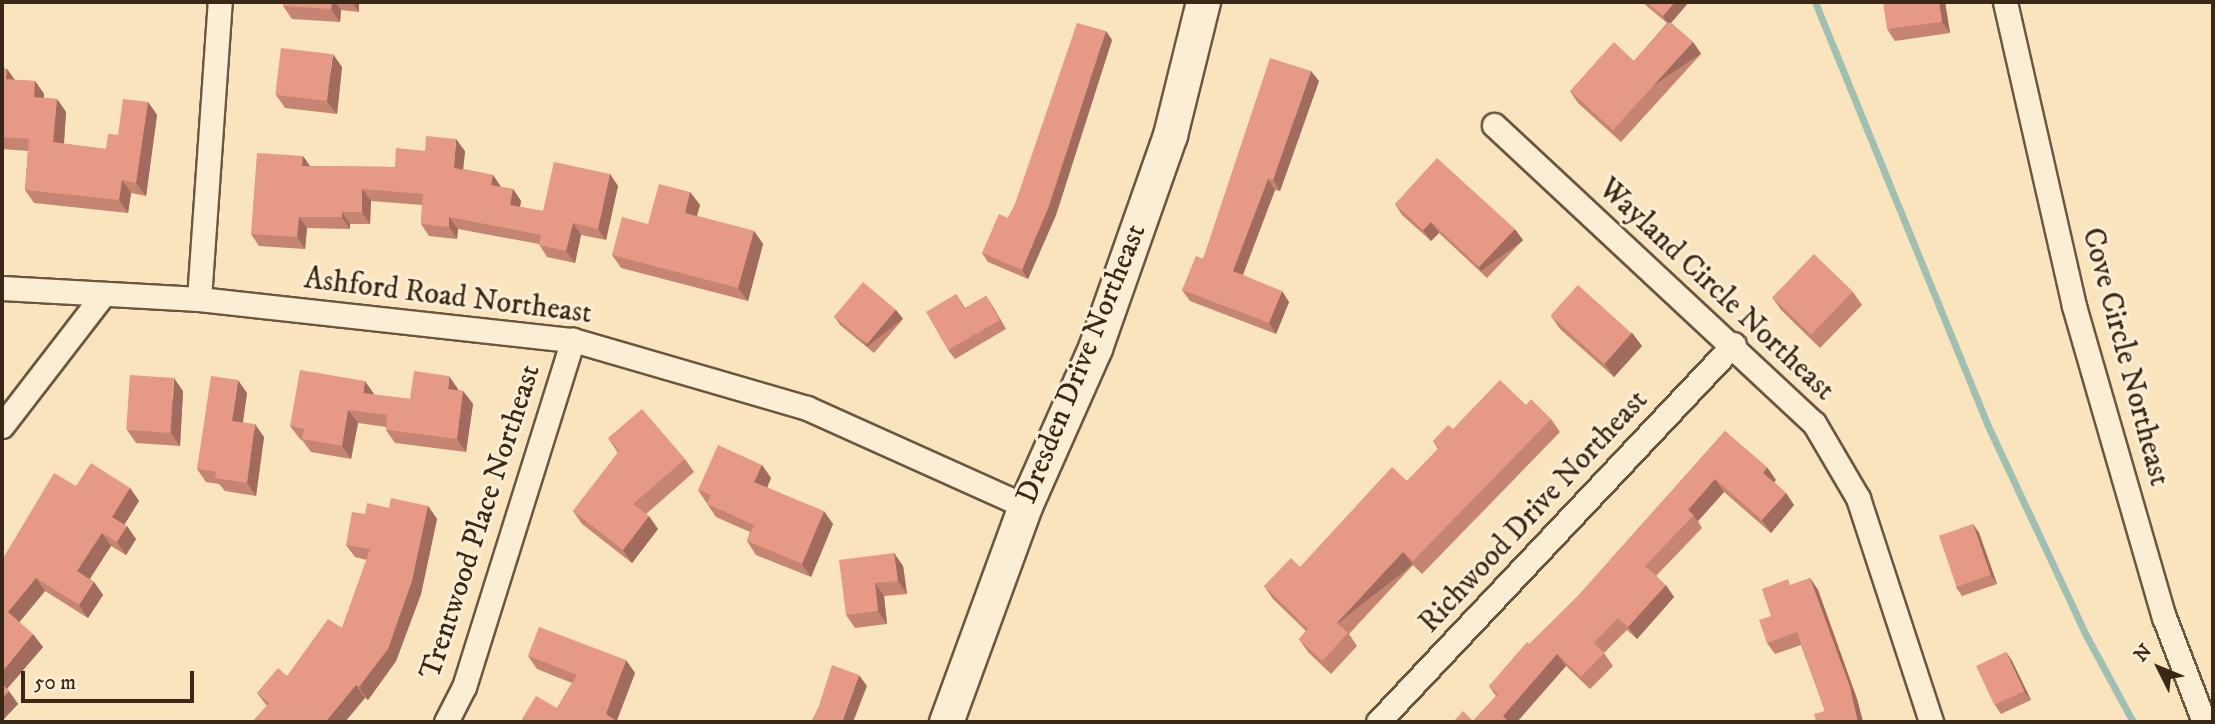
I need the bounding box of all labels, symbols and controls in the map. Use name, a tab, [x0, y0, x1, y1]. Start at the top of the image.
street label: Wayland Circle Northeast	[1590, 171, 1842, 409]
street label: Dresden Drive Northeast	[1009, 219, 1155, 509]
street label: Cove Circle Northeast	[2073, 224, 2177, 490]
street label: Ashford Road Northeast	[302, 261, 594, 333]
street label: Trentwood Place Northeast	[413, 360, 549, 684]
street label: Richwood Drive Northeast	[1412, 383, 1656, 641]
north arrow	[2124, 633, 2194, 703]
text: N	[2130, 640, 2157, 667]
scale bar	[24, 658, 198, 702]
text: 50 m	[34, 670, 76, 696]

